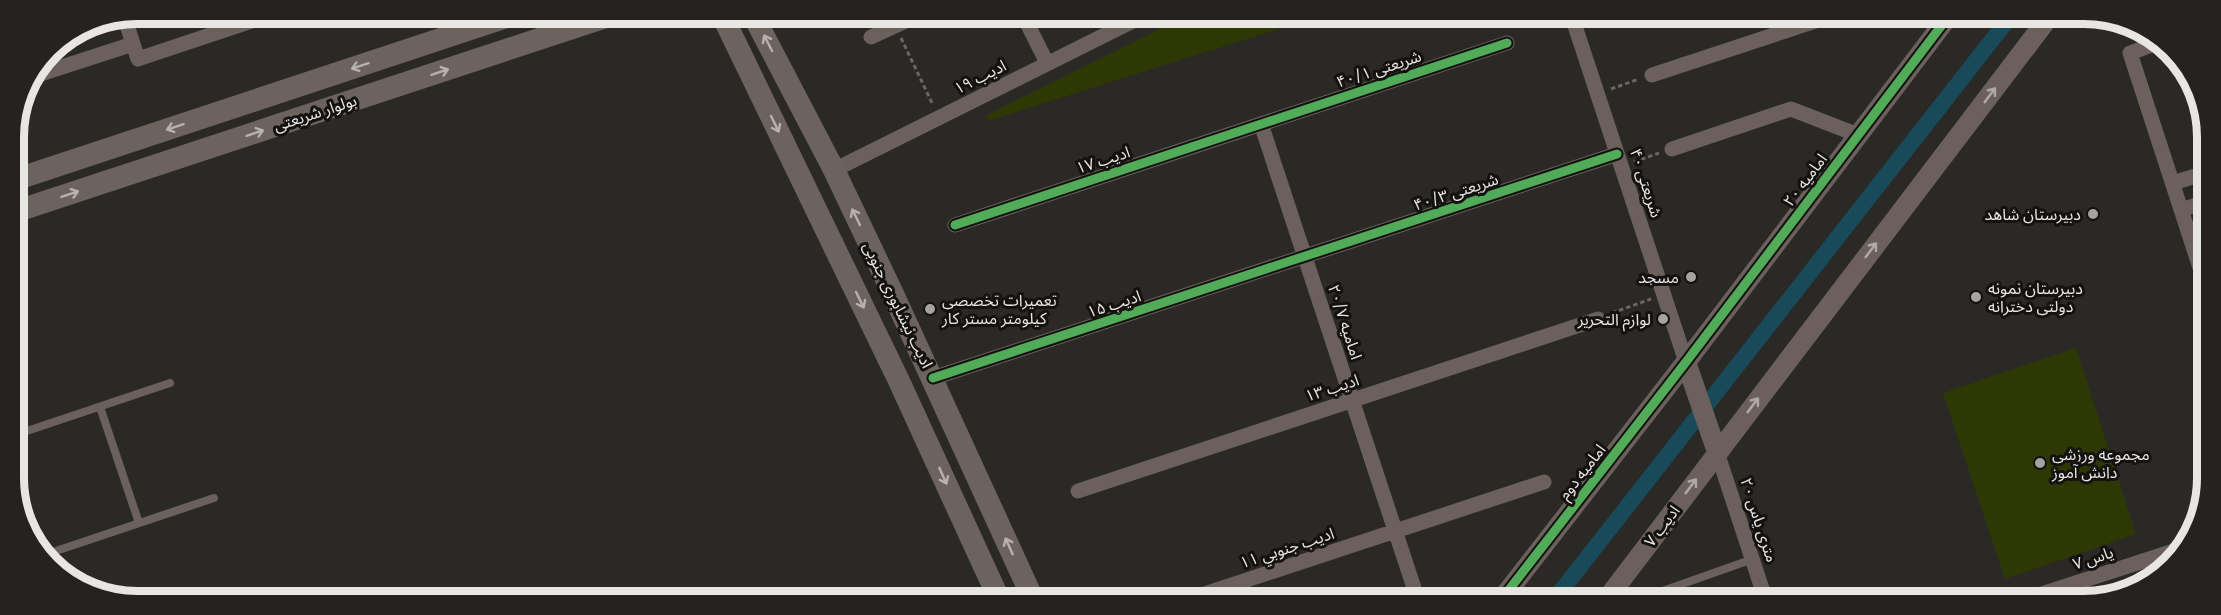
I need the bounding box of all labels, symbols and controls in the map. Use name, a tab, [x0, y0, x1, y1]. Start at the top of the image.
one-way arrow	[762, 35, 774, 52]
street label: شریعتی ۴۰/۱	[1334, 46, 1424, 92]
street label: ادیب ۱۹	[951, 56, 1009, 98]
one-way arrow	[352, 61, 370, 72]
one-way arrow	[430, 66, 449, 77]
one-way arrow	[1983, 87, 1996, 103]
street label: بولوار شریعتی	[271, 91, 359, 135]
one-way arrow	[770, 115, 782, 133]
one-way arrow	[166, 122, 185, 133]
one-way arrow	[245, 127, 264, 138]
street label: ادیب ۱۷	[1074, 142, 1132, 178]
street label: شریعتی ۴۰	[1626, 146, 1666, 220]
street label: امامیه ۲۰	[1779, 150, 1831, 210]
street label: شریعتی ۴۰/۳	[1411, 169, 1501, 215]
one-way arrow	[60, 187, 79, 198]
place label: دبیرستان شاهد	[1984, 205, 2081, 224]
marker: دبیرستان شاهد	[2086, 207, 2100, 221]
one-way arrow	[849, 208, 861, 226]
street label: ادیب نیشابوری جنوبی	[859, 239, 937, 371]
one-way arrow	[1865, 242, 1878, 258]
place label: مسجد	[1638, 268, 1679, 287]
marker: مسجد	[1684, 270, 1698, 284]
place label: دبیرستان نمونه دولتی دخترانه	[1988, 279, 2083, 316]
street label: امامیه ۲۰/۷	[1324, 282, 1366, 362]
street label: ادیب ۱۵	[1085, 286, 1143, 322]
one-way arrow	[855, 290, 866, 308]
marker: دبیرستان نمونه دولتی دخترانه	[1969, 290, 1983, 304]
place label: تعمیرات تخصصی کیلومتر مستر کار	[941, 291, 1057, 328]
marker: تعمیرات تخصصی کیلومتر مستر کار	[923, 302, 937, 316]
place label: لوازم التحریر	[1577, 310, 1651, 332]
marker: لوازم التحریر	[1656, 312, 1670, 326]
street label: ادیب ۱۳	[1303, 370, 1361, 406]
one-way arrow	[1746, 397, 1759, 413]
street label: امامیه دوم	[1554, 440, 1612, 505]
place label: مجموعه ورزشی دانش آموز	[2051, 445, 2150, 482]
marker: مجموعه ورزشی دانش آموز	[2033, 456, 2047, 470]
one-way arrow	[937, 467, 949, 485]
street label: ۲۰ متری یاس	[1736, 475, 1782, 565]
one-way arrow	[1685, 479, 1698, 495]
street label: ادیب ۷	[1640, 502, 1684, 550]
street label: ادیب جنوبي ١١	[1237, 524, 1337, 575]
one-way arrow	[1003, 537, 1014, 555]
street label: یاس ۷	[2070, 543, 2116, 573]

